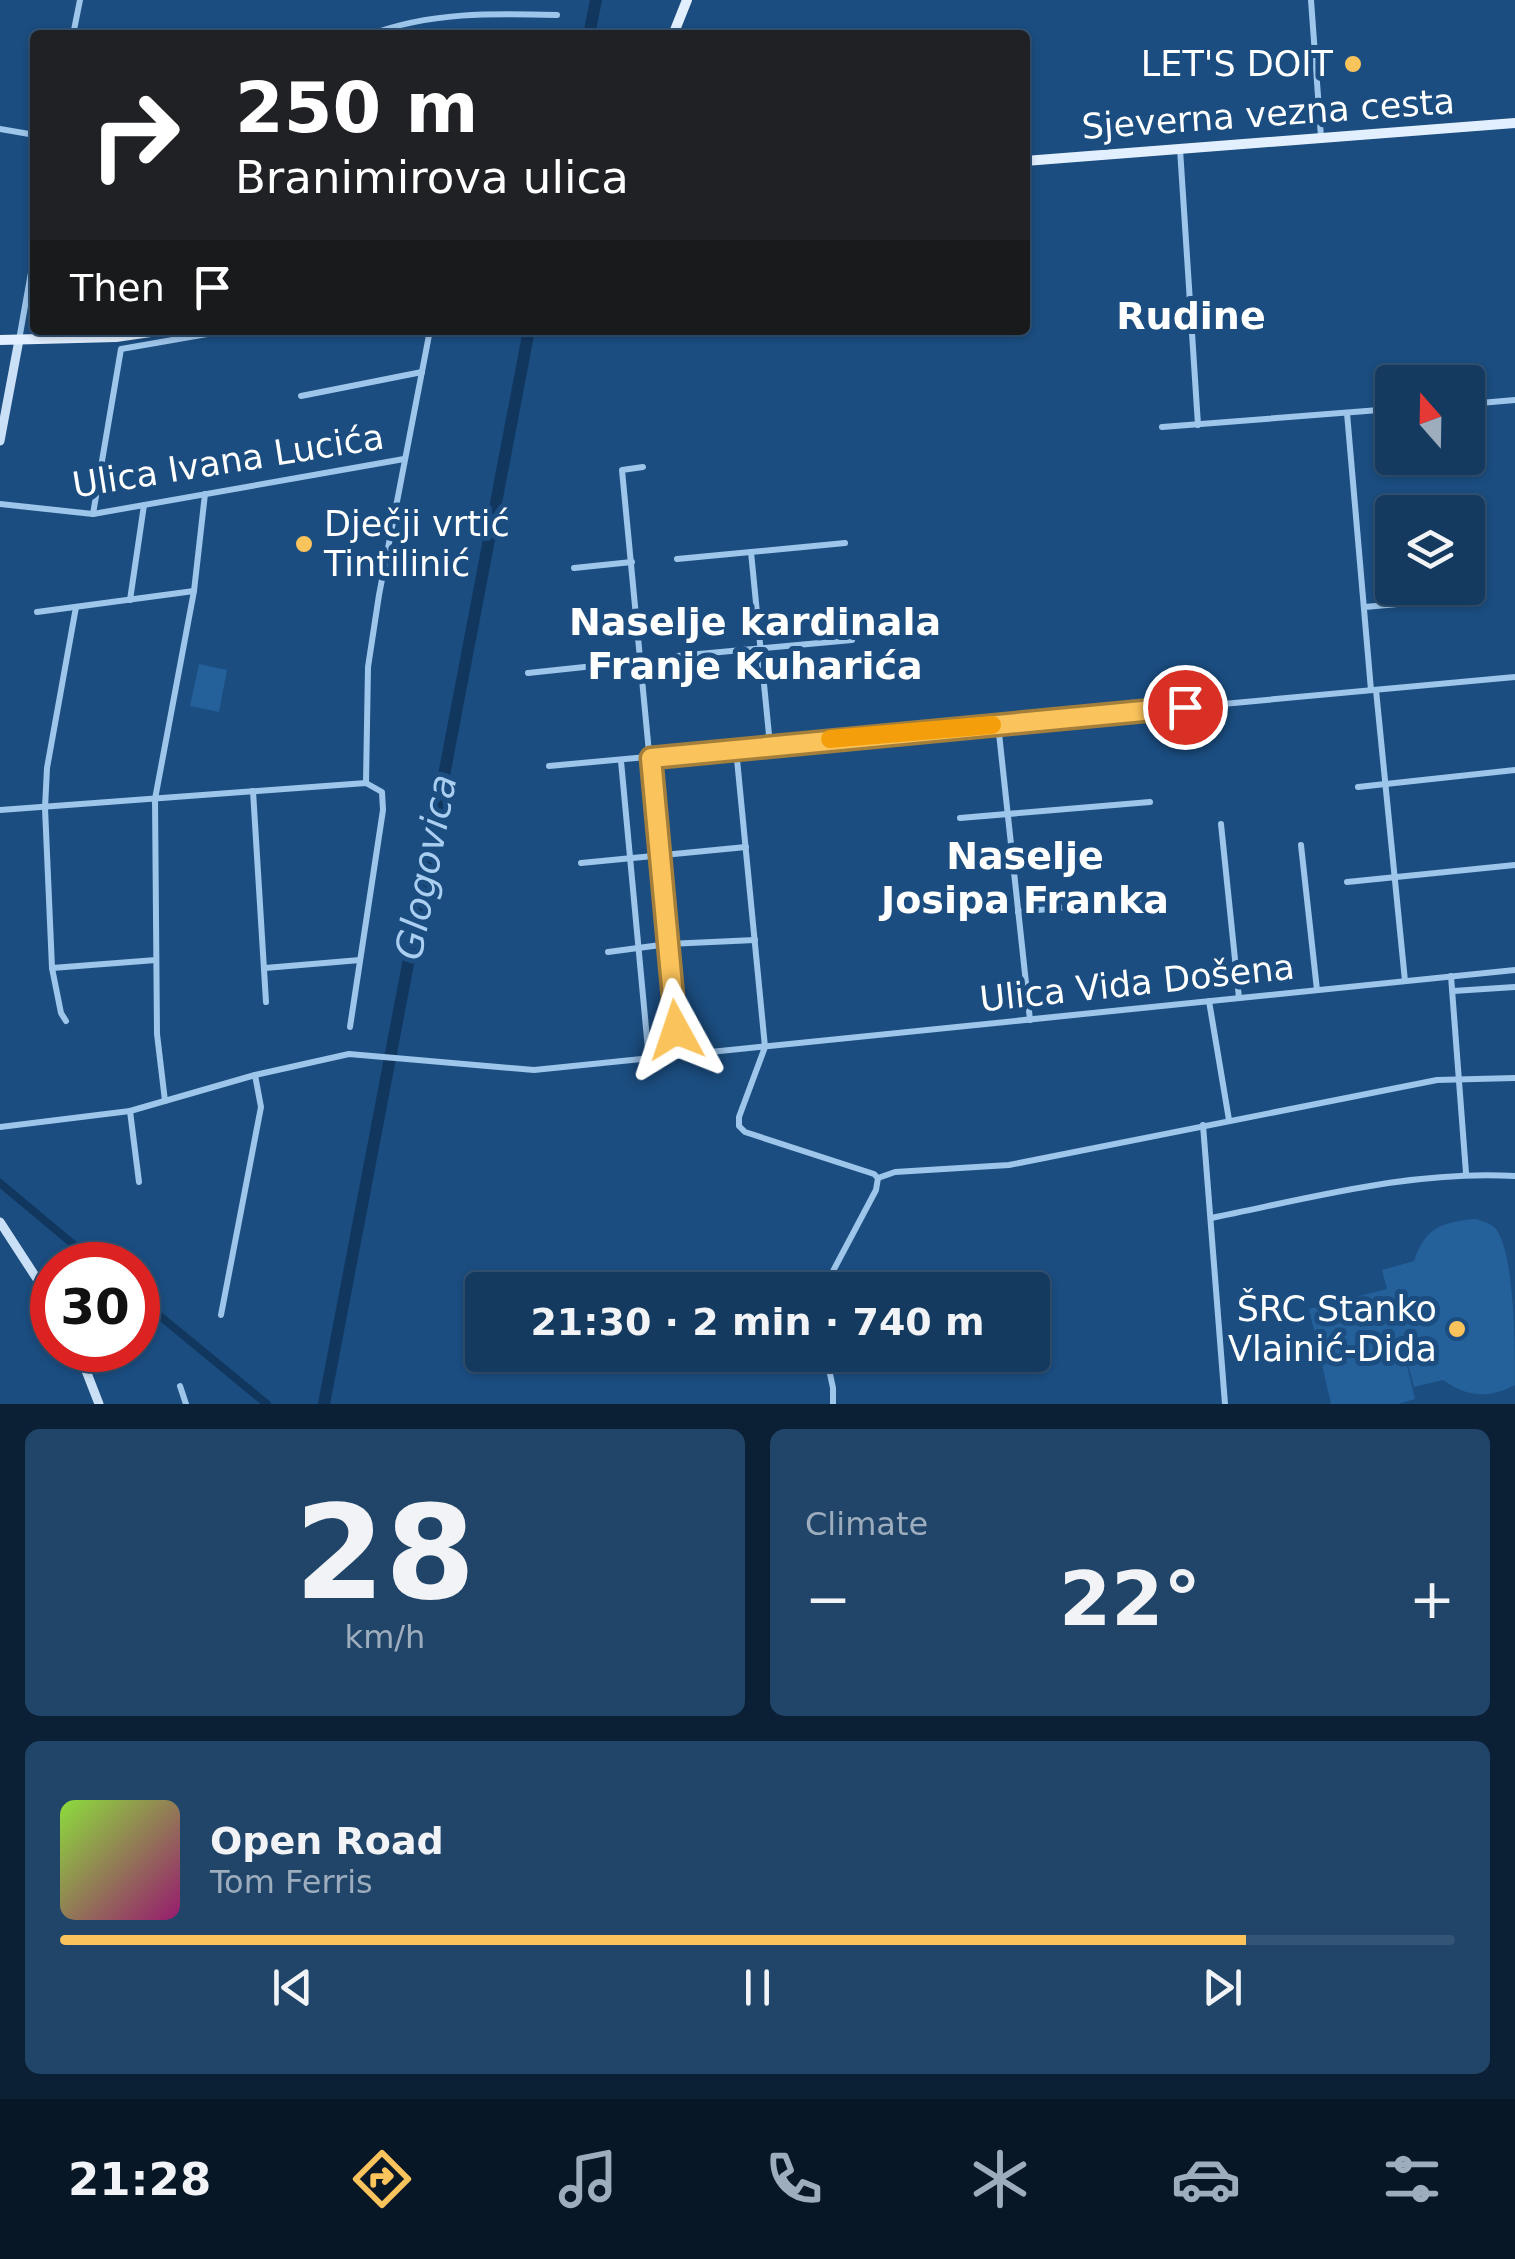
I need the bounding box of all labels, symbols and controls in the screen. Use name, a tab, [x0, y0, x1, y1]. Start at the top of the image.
place label: LET'S DOIT	[1141, 44, 1334, 84]
marker: LET'S DOIT	[1342, 53, 1364, 75]
text: 250 m	[235, 67, 478, 149]
icon: right	[70, 70, 200, 200]
street label: Sjeverna vezna cesta	[1080, 81, 1456, 147]
text: Branimirova ulica	[235, 151, 629, 204]
icon: arrive	[185, 260, 240, 315]
text: Then	[70, 266, 165, 310]
district label: Rudine	[1116, 294, 1266, 338]
north arrow	[1375, 365, 1485, 475]
map controls	[1375, 365, 1485, 605]
street label: Ulica Ivana Lucića	[69, 417, 387, 505]
button: layers	[1375, 495, 1485, 605]
place label: Dječji vrtić Tintilinić	[323, 504, 510, 584]
marker: Dječji vrtić Tintilinić	[293, 533, 315, 555]
district label: Naselje kardinala Franje Kuharića	[569, 600, 941, 688]
pin	[1143, 665, 1228, 750]
icon: arrive	[1158, 680, 1213, 735]
water label: Glogovica	[386, 771, 466, 963]
district label: Naselje Josipa Franka	[878, 834, 1169, 922]
street label: Ulica Vida Došena	[978, 947, 1296, 1019]
position arrow	[624, 978, 728, 1082]
speed limit sign: 30	[30, 1242, 160, 1372]
place label: ŠRC Stanko Vlainić-Dida	[1228, 1288, 1437, 1369]
text: 21:30 · 2 min · 740 m	[530, 1300, 985, 1344]
marker: ŠRC Stanko Vlainić-Dida	[1446, 1318, 1468, 1340]
text: 28	[295, 1477, 475, 1629]
text: Climate	[805, 1505, 928, 1543]
text: 22°	[1059, 1555, 1201, 1643]
text: −	[805, 1567, 851, 1631]
text: +	[1409, 1567, 1455, 1631]
text: km/h	[345, 1618, 425, 1656]
text: Open Road	[210, 1819, 444, 1863]
text: Tom Ferris	[210, 1863, 373, 1901]
icon: previous	[265, 1960, 320, 2015]
icon: pause	[730, 1960, 785, 2015]
icon: next	[1195, 1960, 1250, 2015]
icon: directions	[347, 2144, 417, 2214]
icon: music	[553, 2144, 623, 2214]
icon: phone	[759, 2144, 829, 2214]
icon: climate	[965, 2144, 1035, 2214]
icon: car	[1171, 2144, 1241, 2214]
icon: filters	[1377, 2144, 1447, 2214]
text: 21:28	[68, 2153, 211, 2206]

